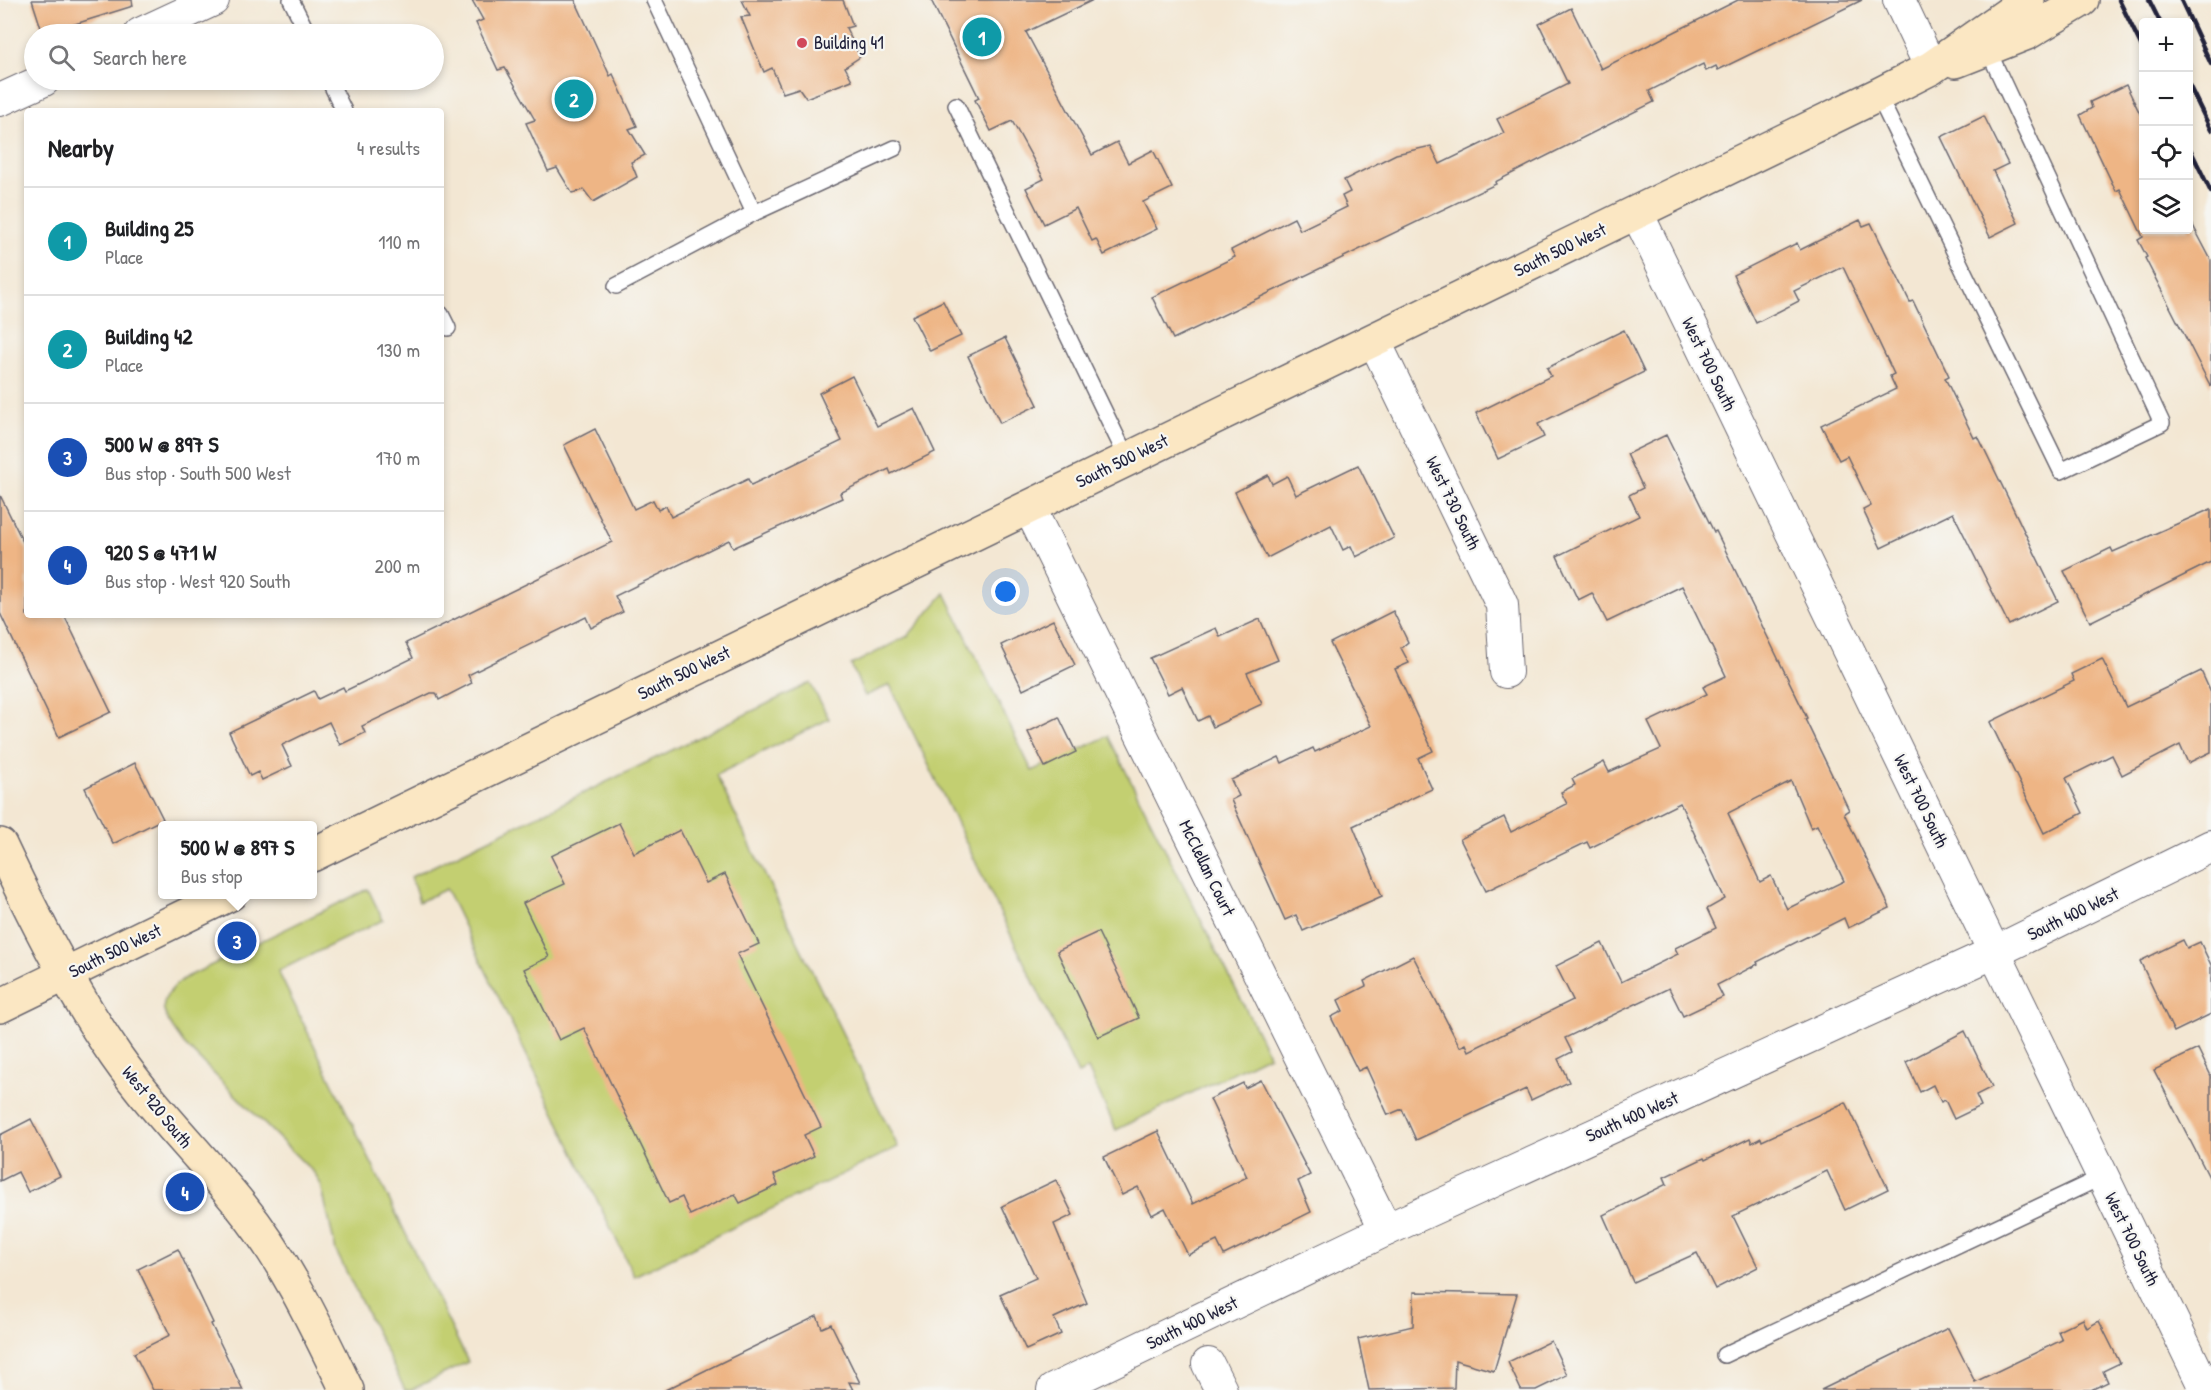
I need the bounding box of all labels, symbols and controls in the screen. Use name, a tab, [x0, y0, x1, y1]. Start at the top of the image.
pin: 1	[962, 15, 1002, 60]
map controls	[2139, 18, 2193, 234]
button: +	[2139, 18, 2193, 72]
search box	[24, 24, 444, 90]
place label: Building 41	[814, 30, 884, 55]
marker: Building 41	[795, 36, 809, 50]
icon: search	[45, 41, 78, 74]
text: Search here	[93, 42, 187, 72]
button: −	[2139, 72, 2193, 126]
pin: 2	[554, 76, 594, 122]
button: locate	[2139, 126, 2193, 180]
text: Nearby	[48, 130, 114, 165]
text: 4 results	[357, 134, 420, 161]
button: layers	[2139, 180, 2193, 234]
text: Building 25	[105, 213, 194, 243]
street label: South 500 West	[1509, 216, 1611, 283]
text: 1	[64, 228, 71, 255]
text: 110 m	[378, 228, 420, 255]
text: Place	[105, 243, 144, 270]
street label: West 700 South	[1676, 313, 1743, 415]
text: Building 42	[105, 321, 193, 351]
text: 2	[63, 336, 72, 363]
text: 130 m	[377, 336, 420, 363]
text: Place	[105, 351, 144, 378]
street label: South 500 West	[1071, 427, 1173, 494]
text: 500 W @ 897 S	[105, 429, 219, 459]
text: 3	[63, 444, 72, 471]
text: 170 m	[376, 444, 420, 471]
street label: West 730 South	[1420, 452, 1487, 554]
text: Bus stop · South 500 West	[105, 459, 291, 486]
text: 920 S @ 471 W	[105, 537, 216, 567]
text: 4	[64, 552, 71, 579]
text: 200 m	[375, 552, 420, 579]
text: Bus stop · West 920 South	[105, 567, 290, 594]
your location	[991, 577, 1020, 606]
street label: South 500 West	[633, 639, 735, 706]
street label: West 700 South	[1888, 750, 1955, 852]
street label: McClellan Court	[1173, 816, 1242, 921]
popup	[158, 821, 317, 899]
text: 500 W @ 897 S	[181, 832, 294, 862]
text: Bus stop	[181, 862, 242, 889]
street label: South 400 West	[2023, 880, 2123, 946]
street label: South 500 West	[64, 917, 166, 984]
pin: 3	[218, 918, 256, 964]
street label: West 920 South	[116, 1060, 199, 1153]
street label: South 400 West	[1581, 1085, 1683, 1148]
pin: 4	[166, 1170, 204, 1214]
street label: West 700 South	[2099, 1188, 2166, 1290]
street label: South 400 West	[1142, 1289, 1242, 1355]

